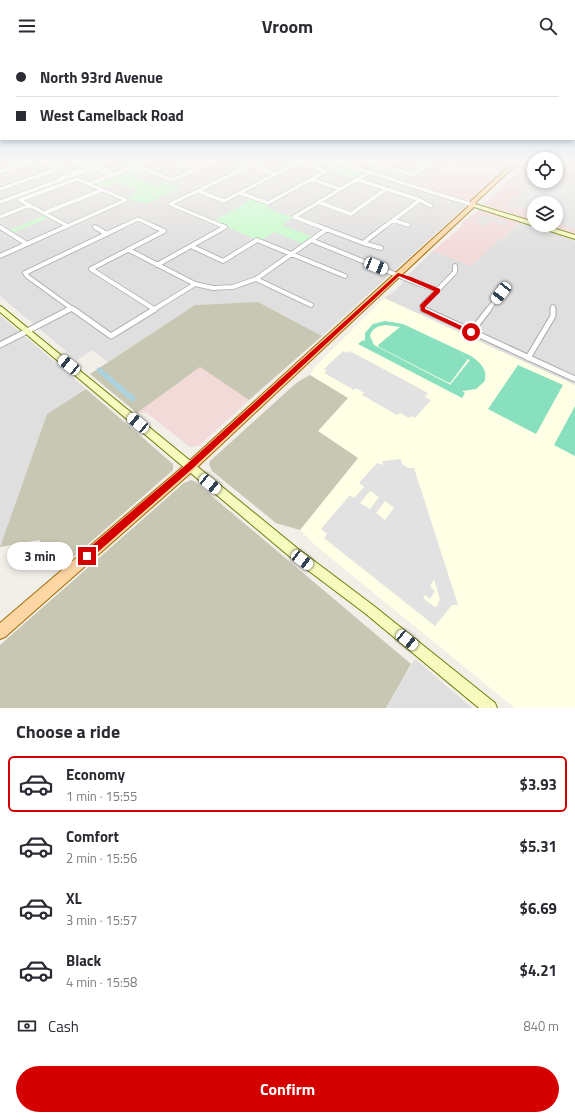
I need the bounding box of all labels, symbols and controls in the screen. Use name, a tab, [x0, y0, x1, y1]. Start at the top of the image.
text: Vroom	[262, 13, 313, 40]
icon: menu	[16, 15, 38, 37]
icon: search	[537, 15, 559, 37]
text: North 93rd Avenue	[40, 66, 163, 89]
text: West Camelback Road	[40, 104, 184, 127]
map controls	[527, 152, 563, 232]
button: locate	[527, 152, 563, 188]
button: layers	[527, 196, 563, 232]
car	[363, 256, 389, 276]
car	[489, 280, 513, 306]
route start	[462, 323, 480, 341]
car	[56, 353, 82, 377]
car	[125, 411, 151, 435]
car	[197, 472, 223, 496]
callout: 3 min	[7, 542, 73, 570]
text: 3 min	[24, 546, 56, 566]
route end	[78, 547, 96, 565]
car	[289, 548, 315, 572]
car	[394, 628, 420, 652]
text: Choose a ride	[16, 718, 120, 745]
text: Economy	[66, 763, 125, 786]
icon: car	[18, 766, 54, 802]
text: $3.93	[520, 773, 557, 796]
text: 1 min · 15:55	[66, 786, 137, 806]
text: Comfort	[66, 825, 119, 848]
icon: car	[18, 828, 54, 864]
text: $5.31	[520, 835, 557, 858]
text: 2 min · 15:56	[66, 848, 137, 868]
text: XL	[66, 887, 82, 910]
icon: car	[18, 890, 54, 926]
text: $6.69	[520, 897, 557, 920]
text: 3 min · 15:57	[66, 910, 137, 930]
text: Black	[66, 949, 101, 972]
icon: car	[18, 952, 54, 988]
text: $4.21	[520, 959, 557, 982]
text: 4 min · 15:58	[66, 972, 137, 992]
icon: cash	[16, 1015, 38, 1037]
text: Cash	[48, 1015, 79, 1038]
text: 840 m	[523, 1016, 559, 1036]
button: Confirm	[16, 1066, 559, 1112]

